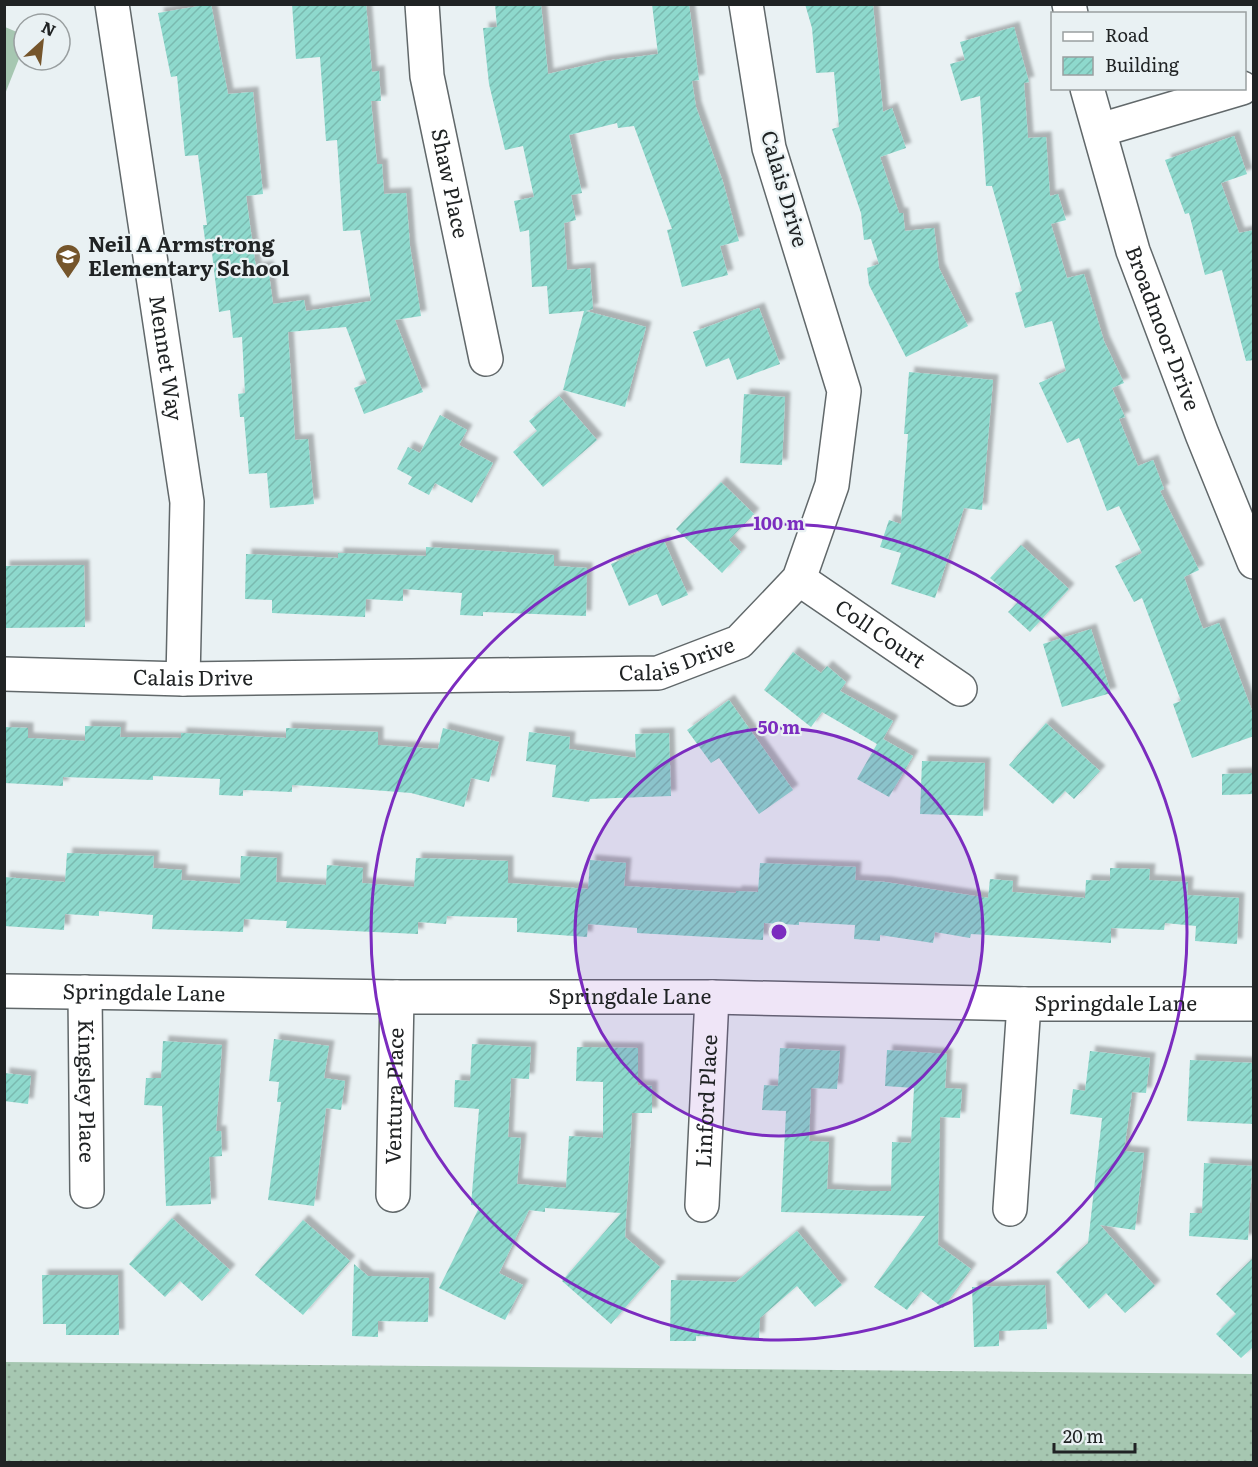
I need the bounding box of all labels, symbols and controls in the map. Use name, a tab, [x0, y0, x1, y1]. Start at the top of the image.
north arrow	[12, 12, 72, 72]
legend	[1051, 12, 1246, 90]
text: N	[38, 14, 61, 41]
text: Road	[1105, 21, 1149, 48]
text: Building	[1105, 51, 1180, 78]
street label: Shaw Place	[425, 125, 478, 241]
street label: Calais Drive	[755, 126, 818, 250]
place label: Neil A Armstrong Elementary School	[88, 227, 290, 282]
street label: Broadmoor Drive	[1119, 241, 1210, 414]
school or university icon: Neil A Armstrong Elementary School	[53, 242, 83, 280]
street label: Mennet Way	[143, 293, 193, 424]
text: 100 m	[753, 509, 805, 536]
street label: Coll Court	[830, 590, 933, 675]
street label: Calais Drive	[619, 627, 738, 686]
street label: Calais Drive	[133, 660, 253, 692]
text: 50 m	[758, 713, 800, 740]
centre of rings	[769, 922, 789, 942]
street label: Springdale Lane	[62, 974, 226, 1007]
street label: Springdale Lane	[549, 979, 711, 1010]
street label: Springdale Lane	[1034, 986, 1197, 1017]
street label: Kingsley Place	[72, 1019, 105, 1163]
street label: Ventura Place	[376, 1027, 409, 1165]
street label: Linford Place	[686, 1034, 723, 1168]
scale bar	[1054, 1416, 1135, 1454]
text: 20 m	[1063, 1422, 1104, 1449]

